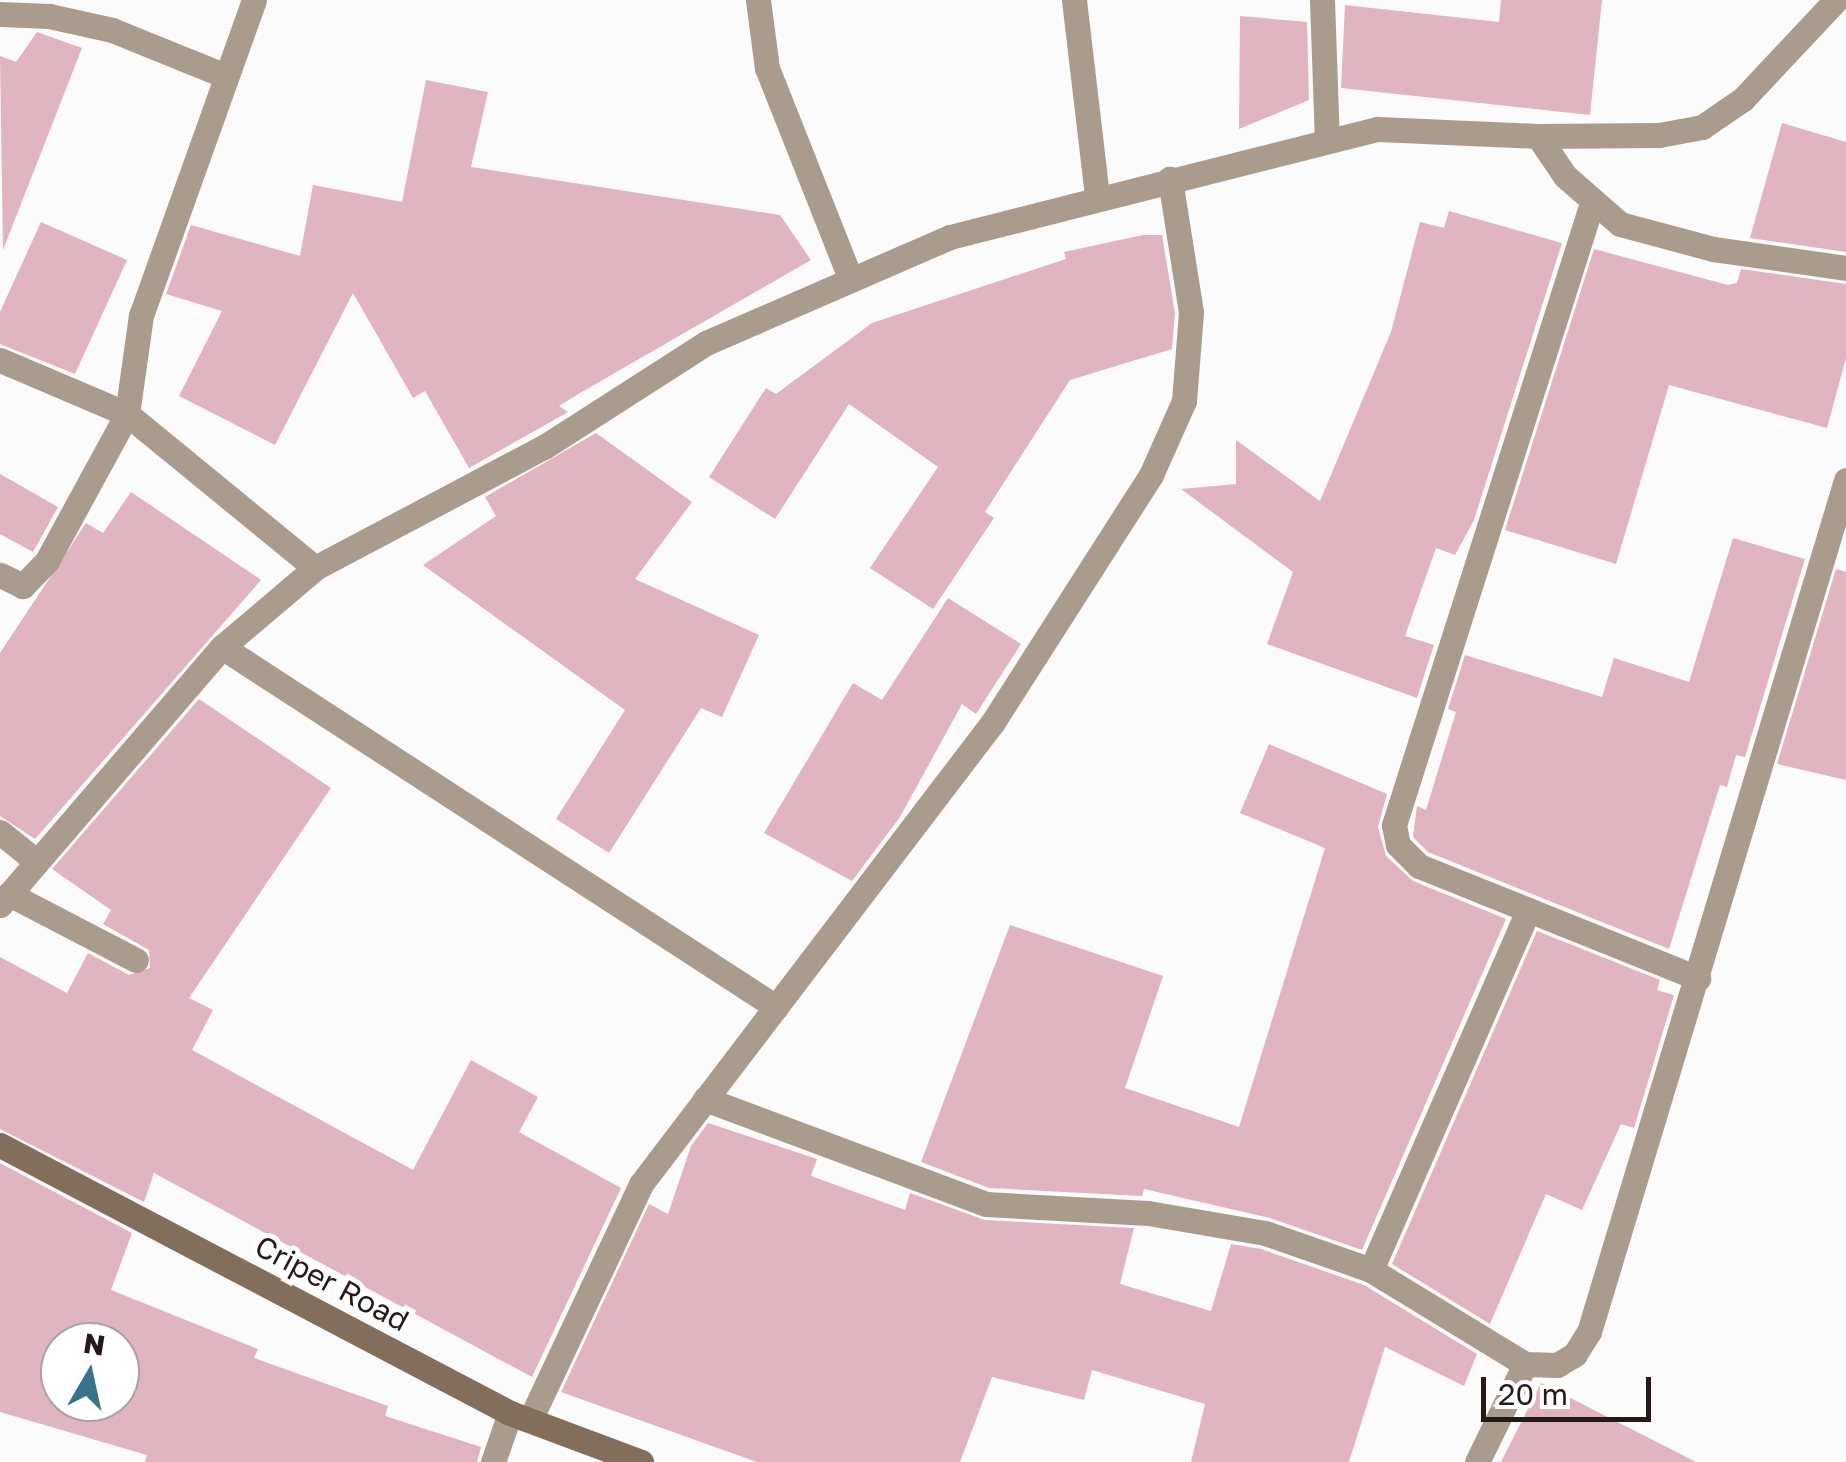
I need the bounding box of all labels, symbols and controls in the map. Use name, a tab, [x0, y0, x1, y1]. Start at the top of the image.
street label: Criper Road	[249, 1228, 415, 1338]
north arrow	[40, 1322, 140, 1422]
text: N	[81, 1326, 108, 1362]
scale bar	[1486, 1357, 1656, 1419]
text: 20 m	[1498, 1376, 1568, 1412]

